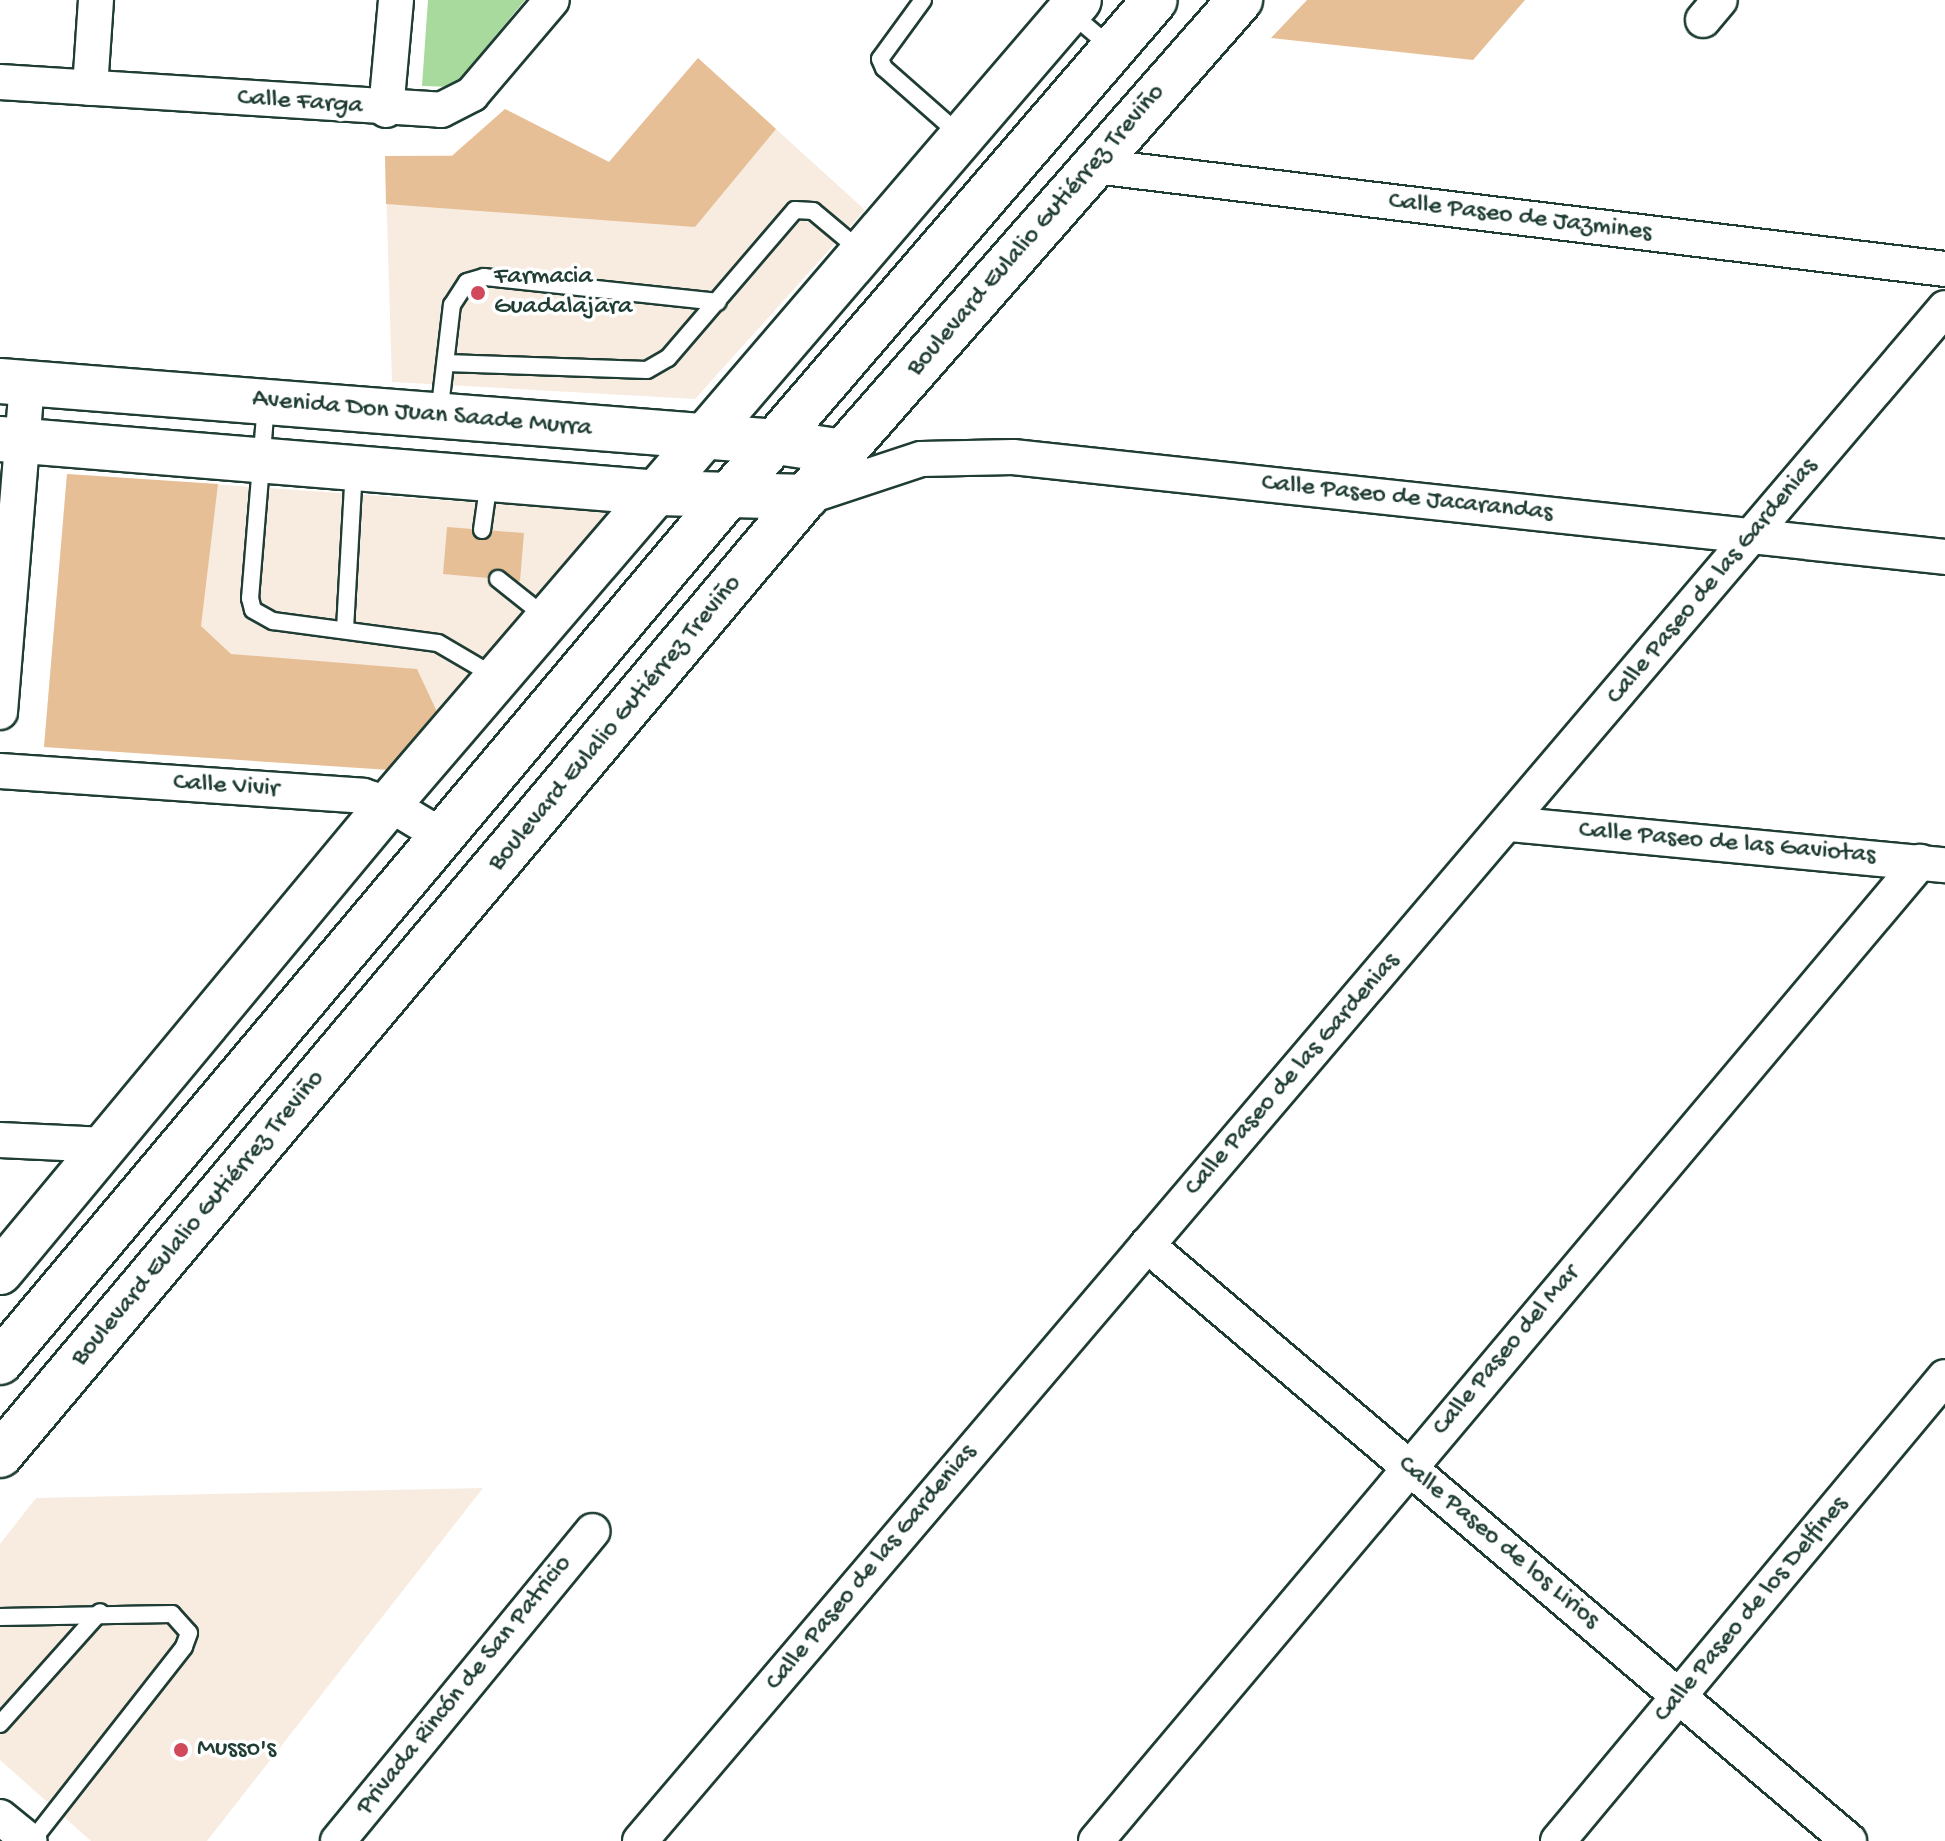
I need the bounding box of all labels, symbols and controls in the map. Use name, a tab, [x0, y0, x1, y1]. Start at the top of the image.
street label: Boulevard Eulalio Gutiérrez Treviño	[901, 78, 1173, 384]
street label: Calle Farga	[236, 83, 364, 123]
street label: Calle Paseo de Jazmines	[1387, 186, 1653, 250]
place label: Farmacia Guadalajara	[494, 262, 633, 324]
marker: Farmacia Guadalajara	[469, 284, 487, 302]
street label: Avenida Don Juan Saade Murra	[251, 385, 593, 445]
street label: Calle Paseo de las Gardenias	[1601, 452, 1825, 712]
street label: Calle Paseo de Jacarandas	[1260, 468, 1554, 530]
street label: Boulevard Eulalio Gutiérrez Treviño	[483, 569, 749, 879]
street label: Calle Vivir	[172, 768, 280, 806]
street label: Calle Paseo de las Gaviotas	[1577, 815, 1877, 873]
street label: Calle Paseo de las Gardenias	[1179, 947, 1407, 1203]
street label: Boulevard Eulalio Gutiérrez Treviño	[66, 1064, 332, 1374]
street label: Calle Paseo del Mar	[1427, 1259, 1587, 1443]
street label: Calle Paseo de las Gardenias	[760, 1438, 984, 1698]
street label: Calle Paseo de los Lirios	[1391, 1449, 1605, 1637]
street label: Calle Paseo de los Delfines	[1648, 1491, 1856, 1729]
street label: Privada Rincón de San Patricio	[350, 1550, 580, 1822]
place label: Musso's	[197, 1734, 276, 1766]
marker: Musso's	[172, 1741, 190, 1759]

